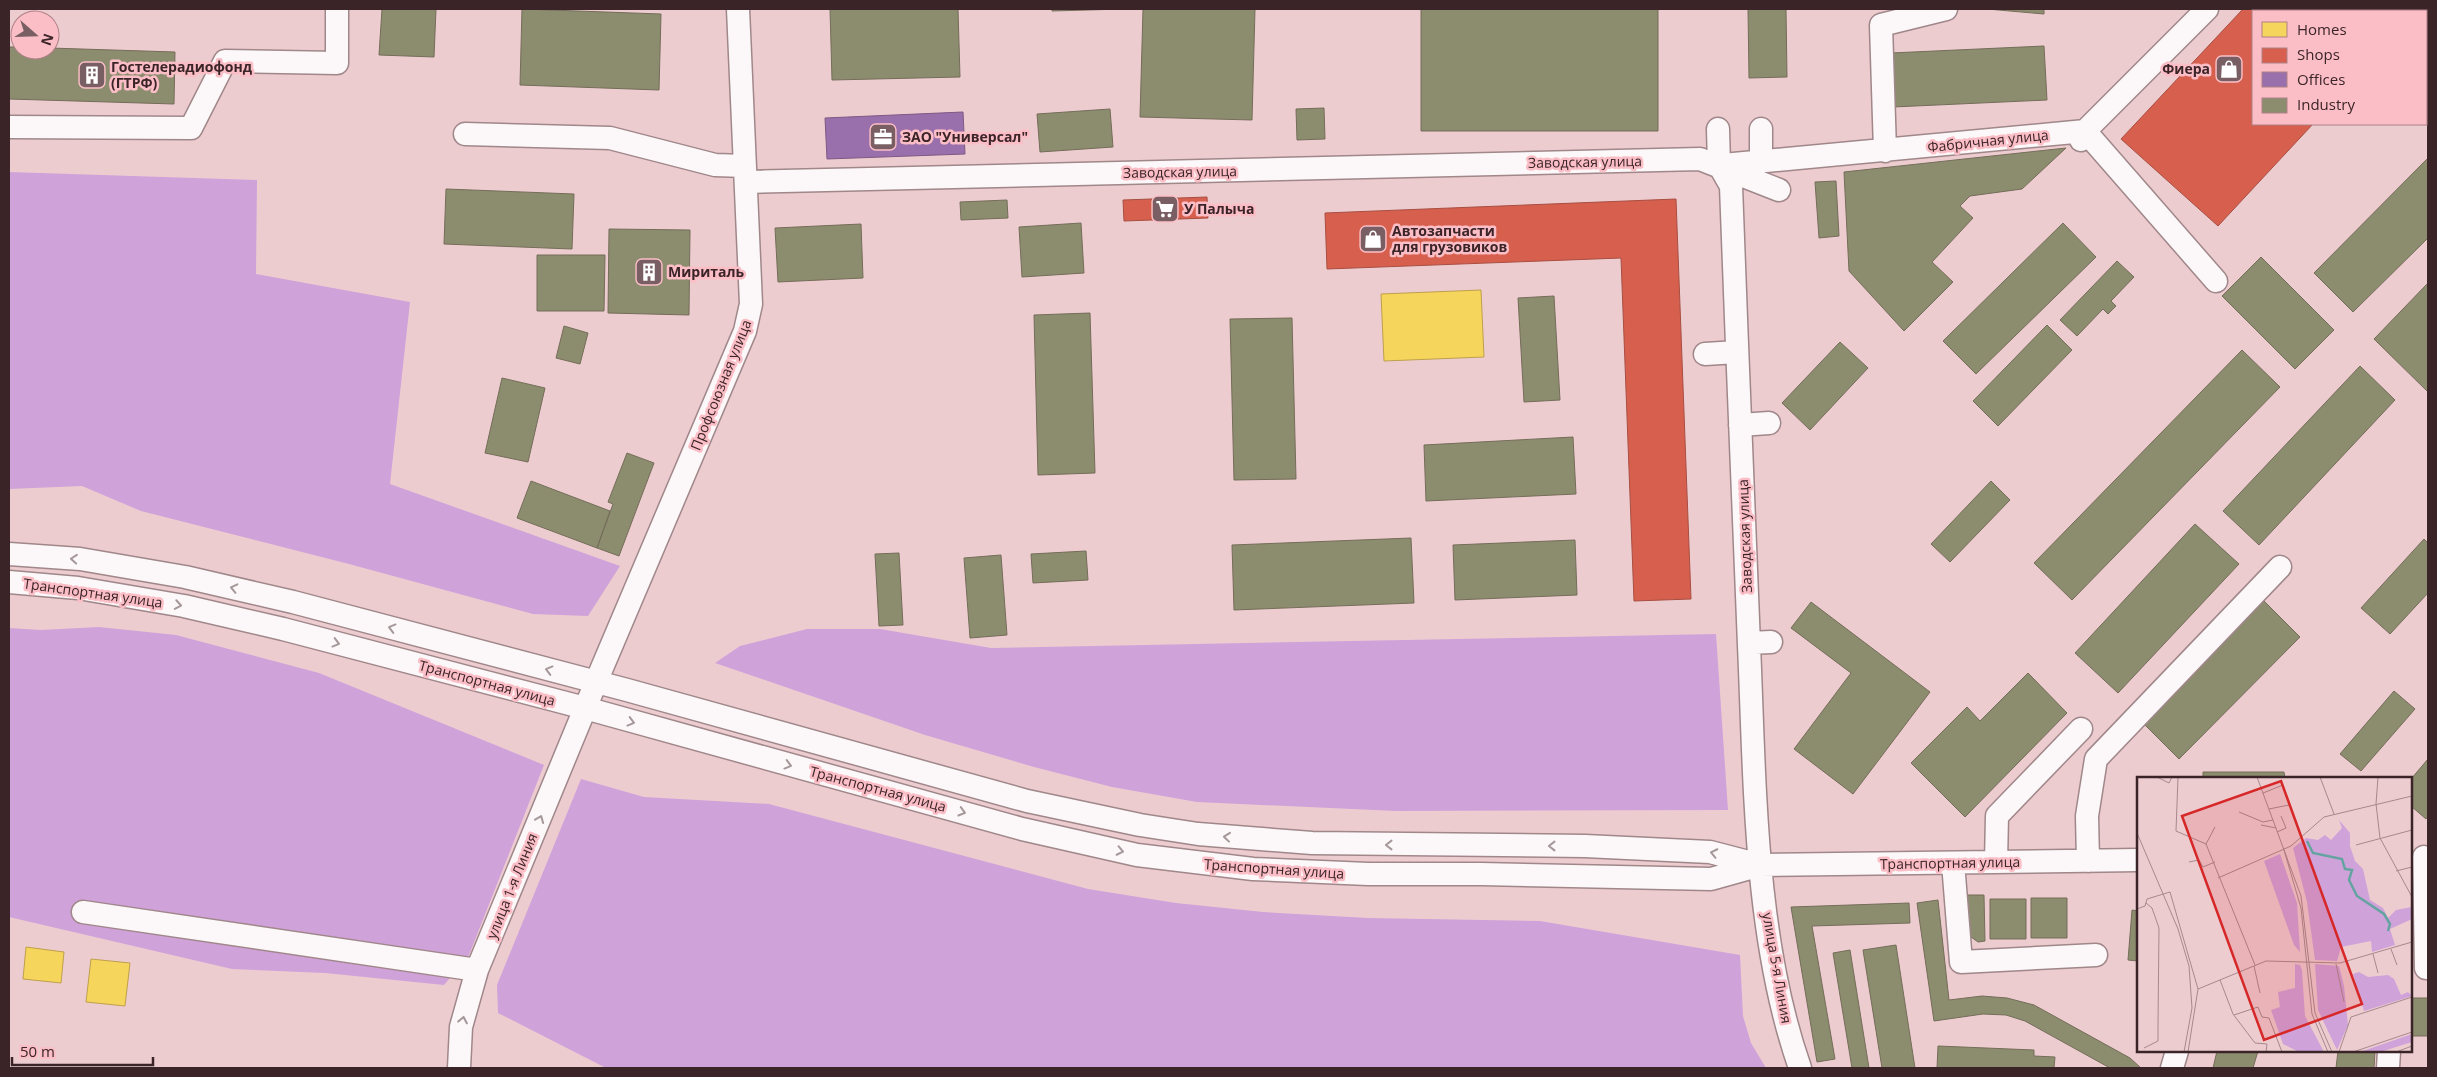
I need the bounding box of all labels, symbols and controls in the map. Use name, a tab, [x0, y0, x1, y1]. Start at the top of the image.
north arrow	[10, 10, 60, 60]
legend	[2252, 10, 2427, 125]
text: Homes	[2297, 19, 2347, 39]
text: N	[37, 31, 59, 48]
text: Shops	[2297, 44, 2340, 64]
shop icon: Фиера	[2214, 54, 2244, 84]
place label: Гостелерадиофонд (ГТРФ)	[111, 57, 253, 92]
place label: Фиера	[2162, 59, 2210, 78]
building icon: Гостелерадиофонд (ГТРФ)	[77, 60, 107, 90]
text: Offices	[2297, 69, 2345, 89]
text: Industry	[2297, 94, 2355, 114]
office icon: ЗАО "Универсал"	[868, 122, 898, 152]
street label: Фабричная улица	[1926, 125, 2049, 156]
place label: ЗАО "Универсал"	[902, 127, 1028, 146]
street label: Заводская улица	[1528, 151, 1642, 172]
street label: Заводская улица	[1123, 161, 1237, 182]
supermarket icon: У Палыча	[1150, 194, 1180, 224]
place label: У Палыча	[1184, 199, 1254, 218]
place label: Автозапчасти для грузовиков	[1392, 221, 1507, 256]
shop icon: Автозапчасти для грузовиков	[1358, 224, 1388, 254]
building icon: Мириталь	[634, 257, 664, 287]
place label: Мириталь	[668, 262, 744, 281]
street label: Профсоюзная улица	[686, 317, 755, 453]
street label: Заводская улица	[1733, 479, 1756, 593]
one-way arrow	[70, 554, 78, 565]
street label: Транспортная улица	[22, 573, 164, 612]
one-way arrow	[229, 583, 238, 594]
one-way arrow	[174, 599, 183, 610]
one-way arrow	[387, 623, 396, 634]
one-way arrow	[332, 637, 340, 647]
street label: Транспортная улица	[417, 655, 557, 710]
one-way arrow	[545, 665, 553, 675]
one-way arrow	[627, 717, 635, 727]
one-way arrow	[784, 759, 792, 769]
street label: Транспортная улица	[808, 761, 948, 816]
inset map	[2137, 777, 2412, 1052]
one-way arrow	[957, 807, 966, 817]
one-way arrow	[533, 815, 544, 824]
street label: улица 1-я Линия	[482, 830, 541, 941]
one-way arrow	[1223, 832, 1231, 843]
one-way arrow	[1385, 840, 1393, 850]
one-way arrow	[1548, 841, 1556, 851]
one-way arrow	[1115, 845, 1124, 856]
one-way arrow	[1710, 849, 1718, 859]
street label: Транспортная улица	[1880, 852, 2020, 873]
street label: Транспортная улица	[1203, 854, 1345, 883]
street label: улица 5-я Линия	[1758, 911, 1797, 1025]
one-way arrow	[457, 1015, 468, 1024]
scale bar	[12, 1034, 154, 1066]
text: 50 m	[20, 1041, 55, 1061]

